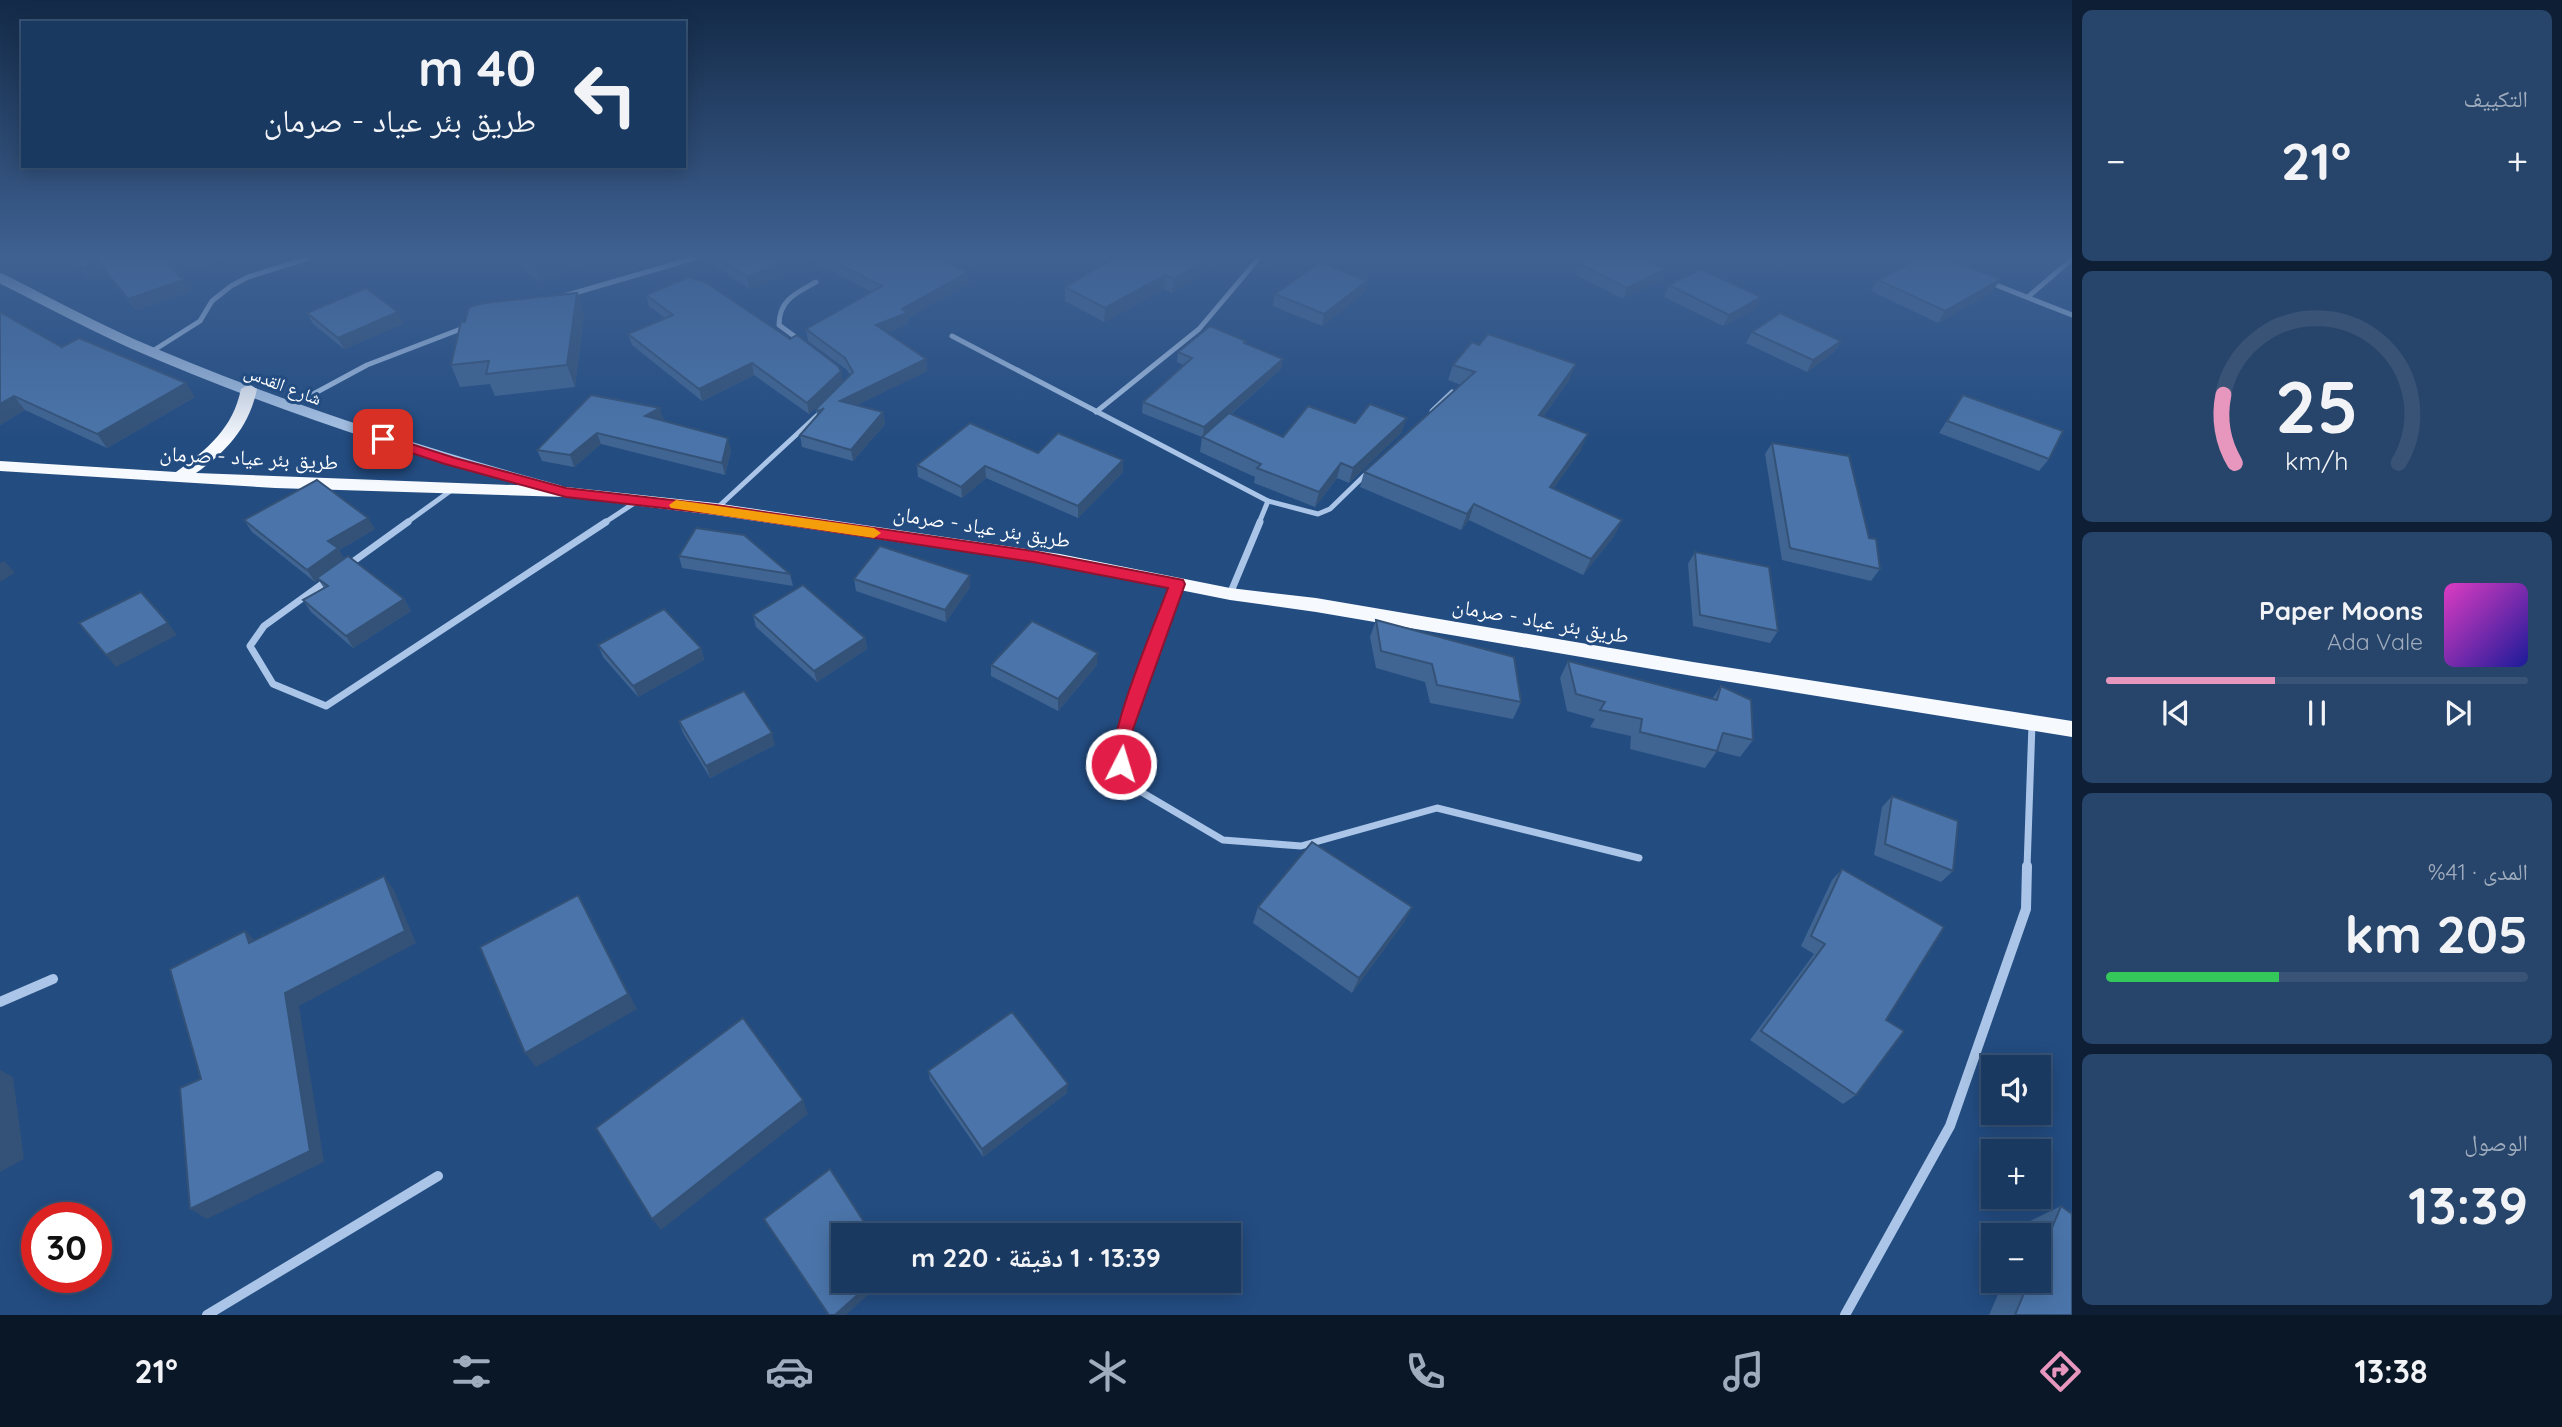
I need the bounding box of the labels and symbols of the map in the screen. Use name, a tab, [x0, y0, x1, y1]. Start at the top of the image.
street label: شارع القدس	[241, 360, 325, 410]
pin	[353, 409, 413, 469]
street label: طريق بئر عياد - صرمان	[159, 439, 339, 476]
street label: طريق بئر عياد - صرمان	[891, 499, 1072, 554]
street label: طريق بئر عياد - صرمان	[1450, 592, 1631, 649]
position arrow	[1084, 727, 1158, 801]
speed limit sign: 30	[21, 1202, 112, 1293]

